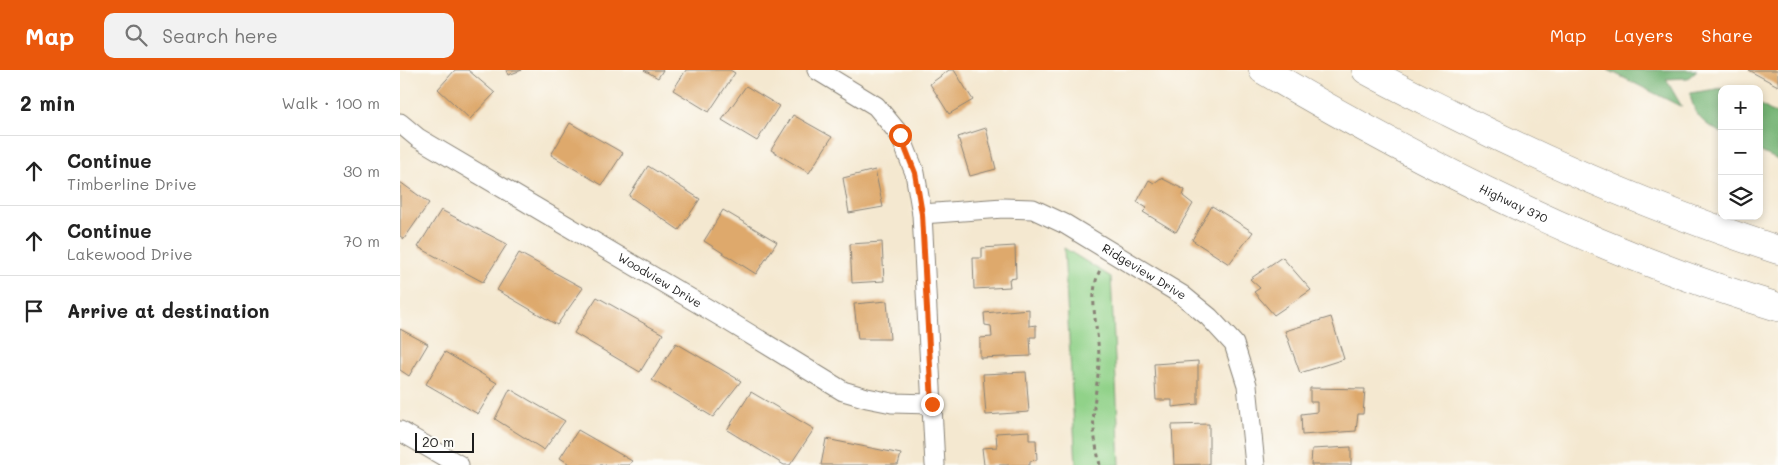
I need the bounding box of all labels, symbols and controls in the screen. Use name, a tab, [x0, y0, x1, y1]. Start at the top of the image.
search box	[104, 13, 454, 58]
text: Map	[25, 20, 74, 51]
icon: search	[122, 21, 150, 49]
text: Search here	[162, 23, 278, 48]
text: Map	[1550, 23, 1586, 47]
text: Layers	[1614, 23, 1673, 47]
text: Share	[1701, 23, 1753, 47]
map controls	[1718, 85, 1763, 220]
button: +	[1718, 85, 1763, 130]
text: 2 min	[20, 89, 75, 116]
text: Walk · 100 m	[281, 92, 380, 113]
route start	[889, 124, 912, 147]
button: −	[1718, 130, 1763, 175]
text: Continue	[67, 148, 152, 173]
icon: ahead	[20, 157, 48, 185]
text: 30 m	[343, 160, 380, 181]
text: Timberline Drive	[67, 173, 197, 194]
button: layers	[1718, 175, 1763, 220]
street label: Highway 370	[1477, 180, 1551, 226]
text: Continue	[67, 218, 152, 243]
icon: ahead	[20, 227, 48, 255]
text: 70 m	[343, 230, 380, 251]
street label: Ridgeview Drive	[1099, 239, 1190, 303]
text: Lakewood Drive	[67, 243, 193, 264]
street label: Woodview Drive	[615, 249, 705, 311]
icon: arrive	[20, 297, 48, 325]
text: Arrive at destination	[67, 298, 270, 323]
route end	[921, 393, 944, 416]
scale bar	[415, 430, 474, 453]
text: 20 m	[422, 432, 454, 451]

